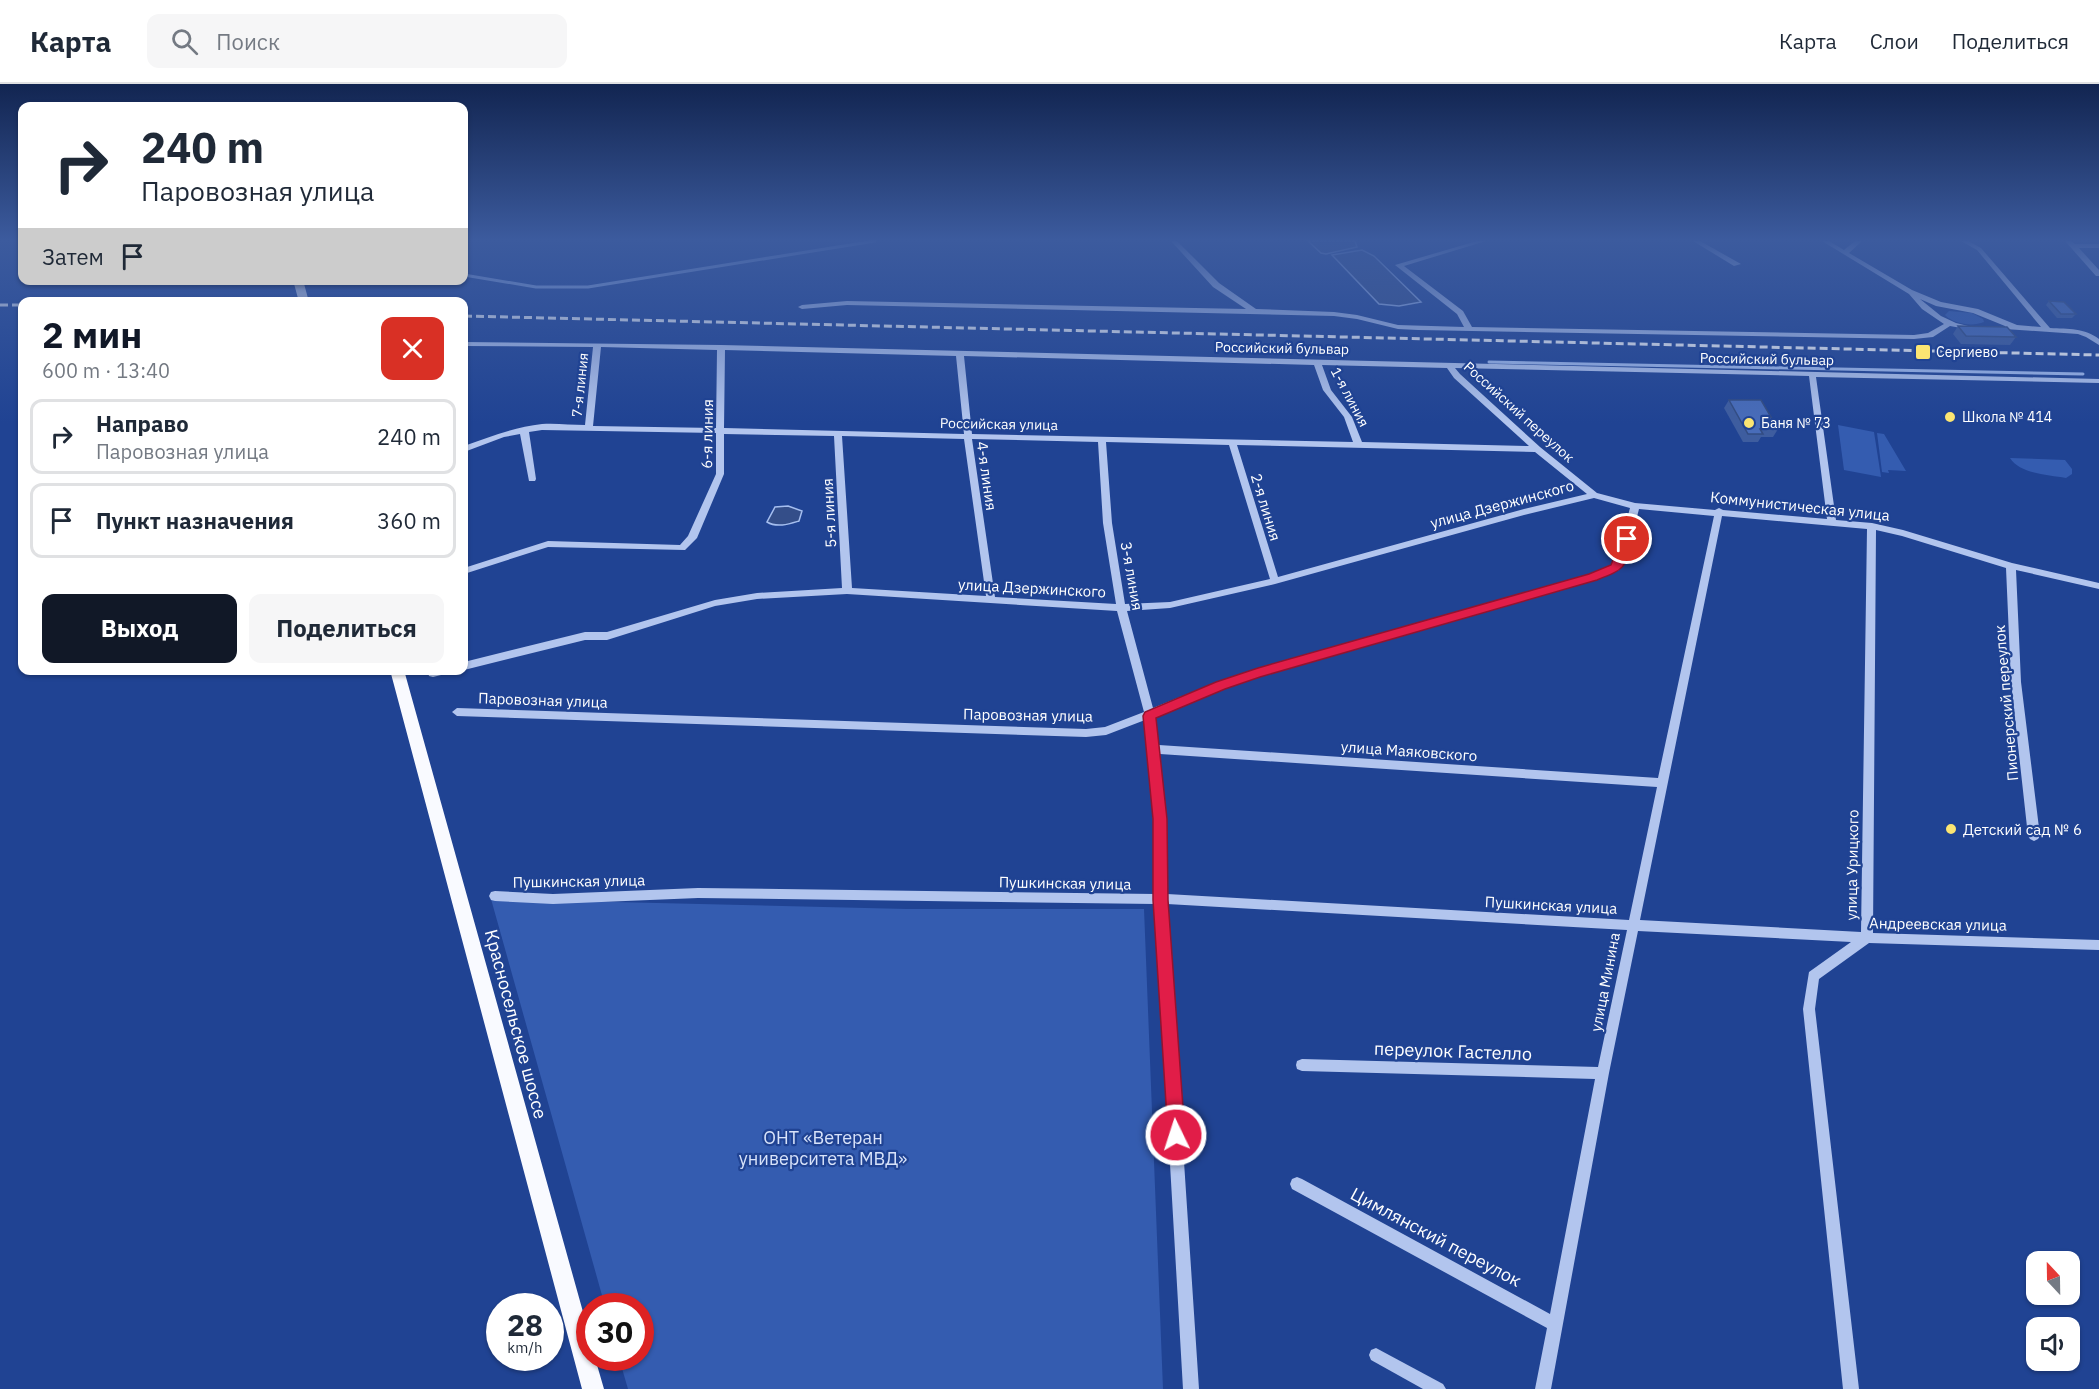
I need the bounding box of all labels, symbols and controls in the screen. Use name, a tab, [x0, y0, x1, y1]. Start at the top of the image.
search box	[147, 14, 567, 68]
text: Карта	[30, 23, 111, 60]
icon: search	[168, 25, 201, 58]
text: Поиск	[216, 27, 280, 56]
text: Карта	[1779, 27, 1837, 55]
text: Слои	[1870, 27, 1919, 55]
text: Поделиться	[1952, 27, 2069, 55]
text: 240 m	[141, 120, 264, 175]
icon: right	[42, 126, 120, 204]
text: Паровозная улица	[141, 173, 374, 208]
icon: arrive	[116, 240, 149, 273]
text: Затем	[42, 242, 104, 271]
text: 2 мин	[42, 311, 142, 358]
button: close	[381, 317, 444, 380]
street label: Российский бульвар	[1215, 338, 1349, 358]
marker: Сергиево	[1914, 343, 1932, 361]
place label: Сергиево	[1936, 343, 1998, 361]
street label: Российский бульвар	[1700, 349, 1834, 369]
street label: 7-я линия	[568, 352, 592, 418]
text: 600 m · 13:40	[42, 357, 170, 384]
street label: Российский переулок	[1460, 358, 1578, 467]
street label: 1-я линия	[1327, 364, 1373, 430]
street label: 6-я линия	[697, 399, 717, 469]
place label: Школа № 414	[1962, 408, 2052, 426]
text: Направо	[96, 409, 189, 438]
marker: Школа № 414	[1943, 410, 1957, 424]
street label: Российская улица	[940, 414, 1059, 434]
place label: Баня № 73	[1761, 414, 1831, 432]
marker: Баня № 73	[1742, 416, 1756, 430]
icon: right	[45, 420, 78, 453]
text: 240 m	[377, 422, 441, 451]
text: Паровозная улица	[96, 438, 269, 465]
street label: 4-я линия	[973, 440, 1001, 512]
street label: 2-я линия	[1247, 471, 1285, 543]
street label: улица Дзержинского	[1428, 476, 1576, 532]
street label: 5-я линия	[818, 478, 840, 548]
street label: Коммунистическая улица	[1709, 487, 1891, 525]
icon: arrive	[45, 504, 78, 537]
text: Пункт назначения	[96, 506, 294, 535]
text: 360 m	[377, 506, 441, 535]
pin	[1601, 513, 1652, 564]
icon: arrive	[1610, 522, 1643, 555]
street label: 3-я линия	[1117, 540, 1147, 612]
street label: улица Дзержинского	[958, 575, 1106, 601]
button: Выход	[42, 594, 237, 663]
button: Поделиться	[249, 594, 444, 663]
street label: Пионерский переулок	[1990, 624, 2022, 782]
street label: Паровозная улица	[478, 688, 608, 712]
street label: Паровозная улица	[963, 704, 1093, 726]
street label: улица Маяковского	[1340, 737, 1478, 765]
street label: улица Урицкого	[1842, 809, 1862, 921]
place label: Детский сад № 6	[1963, 820, 2082, 839]
marker: Детский сад № 6	[1944, 822, 1958, 836]
street label: Пушкинская улица	[513, 870, 645, 892]
street label: Пушкинская улица	[999, 872, 1131, 894]
street label: Пушкинская улица	[1484, 892, 1618, 918]
street label: Андреевская улица	[1869, 913, 2007, 935]
street label: Красносельское шоссе	[480, 927, 552, 1121]
street label: улица Минина	[1586, 931, 1624, 1033]
street label: переулок Гастелло	[1374, 1037, 1532, 1065]
position arrow	[1144, 1103, 1208, 1167]
park label: ОНТ «Ветеран университета МВД»	[739, 1126, 907, 1170]
street label: Цимлянский переулок	[1347, 1182, 1525, 1292]
north arrow	[2026, 1251, 2080, 1305]
map controls	[2026, 1251, 2080, 1371]
speed limit sign: 30	[576, 1293, 654, 1371]
text: 28	[507, 1305, 543, 1344]
button: sound	[2026, 1317, 2080, 1371]
text: km/h	[507, 1338, 543, 1357]

